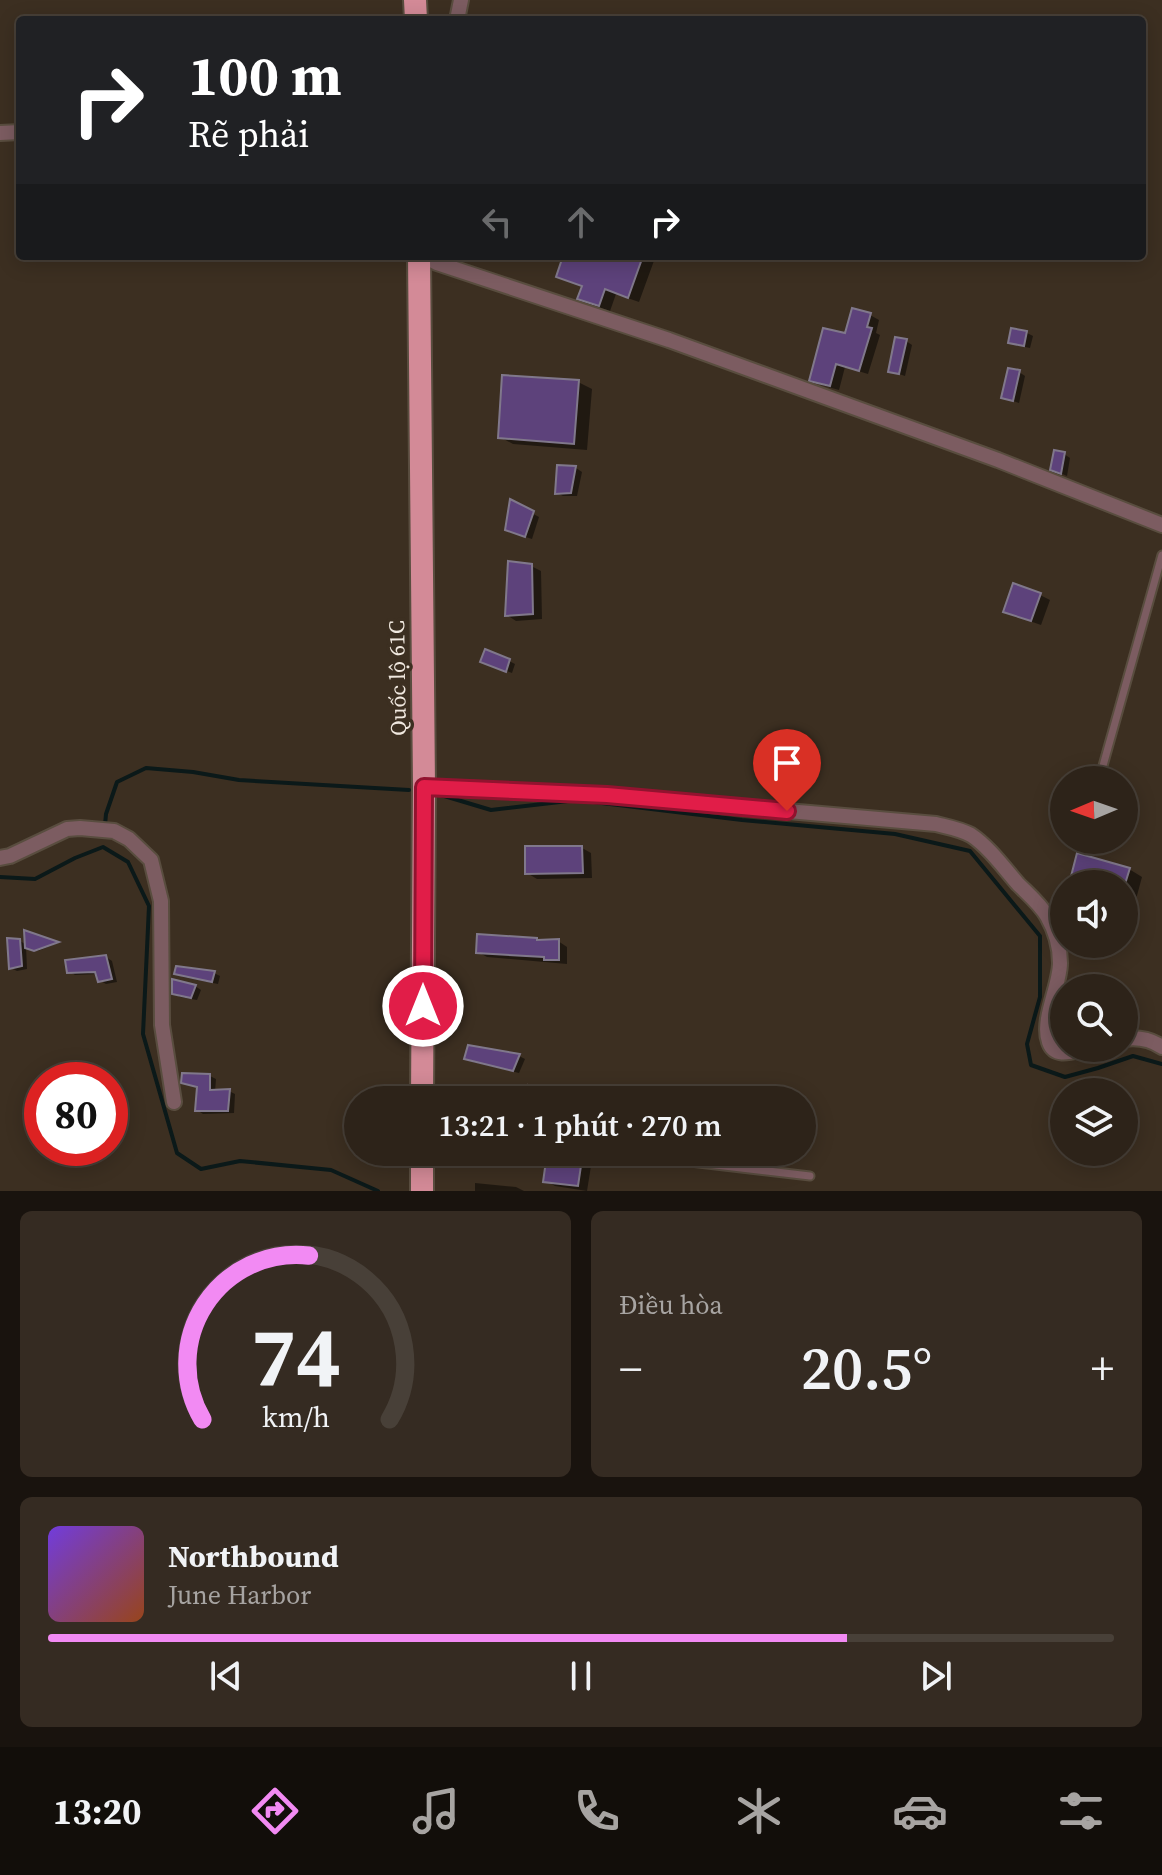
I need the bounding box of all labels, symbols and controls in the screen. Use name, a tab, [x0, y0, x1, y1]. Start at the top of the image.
text: 100 m	[188, 37, 342, 114]
icon: right	[56, 48, 160, 152]
text: Rẽ phải	[188, 110, 309, 159]
icon: left	[475, 200, 519, 244]
icon: ahead	[559, 200, 603, 244]
icon: right	[643, 200, 687, 244]
street label: Quốc lộ 61C	[381, 620, 413, 736]
pin	[753, 729, 821, 811]
icon: arrive	[765, 741, 809, 785]
north arrow	[1050, 766, 1138, 854]
map controls	[1050, 766, 1138, 1166]
button: sound	[1050, 870, 1138, 958]
position arrow	[381, 964, 465, 1048]
button: search	[1050, 974, 1138, 1062]
speed limit sign: 80	[24, 1062, 128, 1166]
button: layers	[1050, 1078, 1138, 1166]
text: 13:21 · 1 phút · 270 m	[438, 1105, 722, 1146]
text: Điều hòa	[619, 1287, 723, 1323]
text: 74	[250, 1300, 341, 1414]
text: 20.5°	[801, 1327, 932, 1409]
text: −	[619, 1338, 642, 1399]
text: +	[1091, 1338, 1114, 1399]
text: km/h	[261, 1397, 330, 1437]
text: Northbound	[168, 1536, 339, 1577]
text: June Harbor	[168, 1577, 311, 1613]
icon: previous	[204, 1654, 248, 1698]
icon: pause	[559, 1654, 603, 1698]
icon: next	[914, 1654, 958, 1698]
icon: directions	[247, 1783, 303, 1839]
icon: music	[408, 1783, 464, 1839]
icon: phone	[569, 1783, 625, 1839]
icon: climate	[731, 1783, 787, 1839]
icon: car	[892, 1783, 948, 1839]
icon: filters	[1053, 1783, 1109, 1839]
text: 13:20	[53, 1787, 142, 1836]

